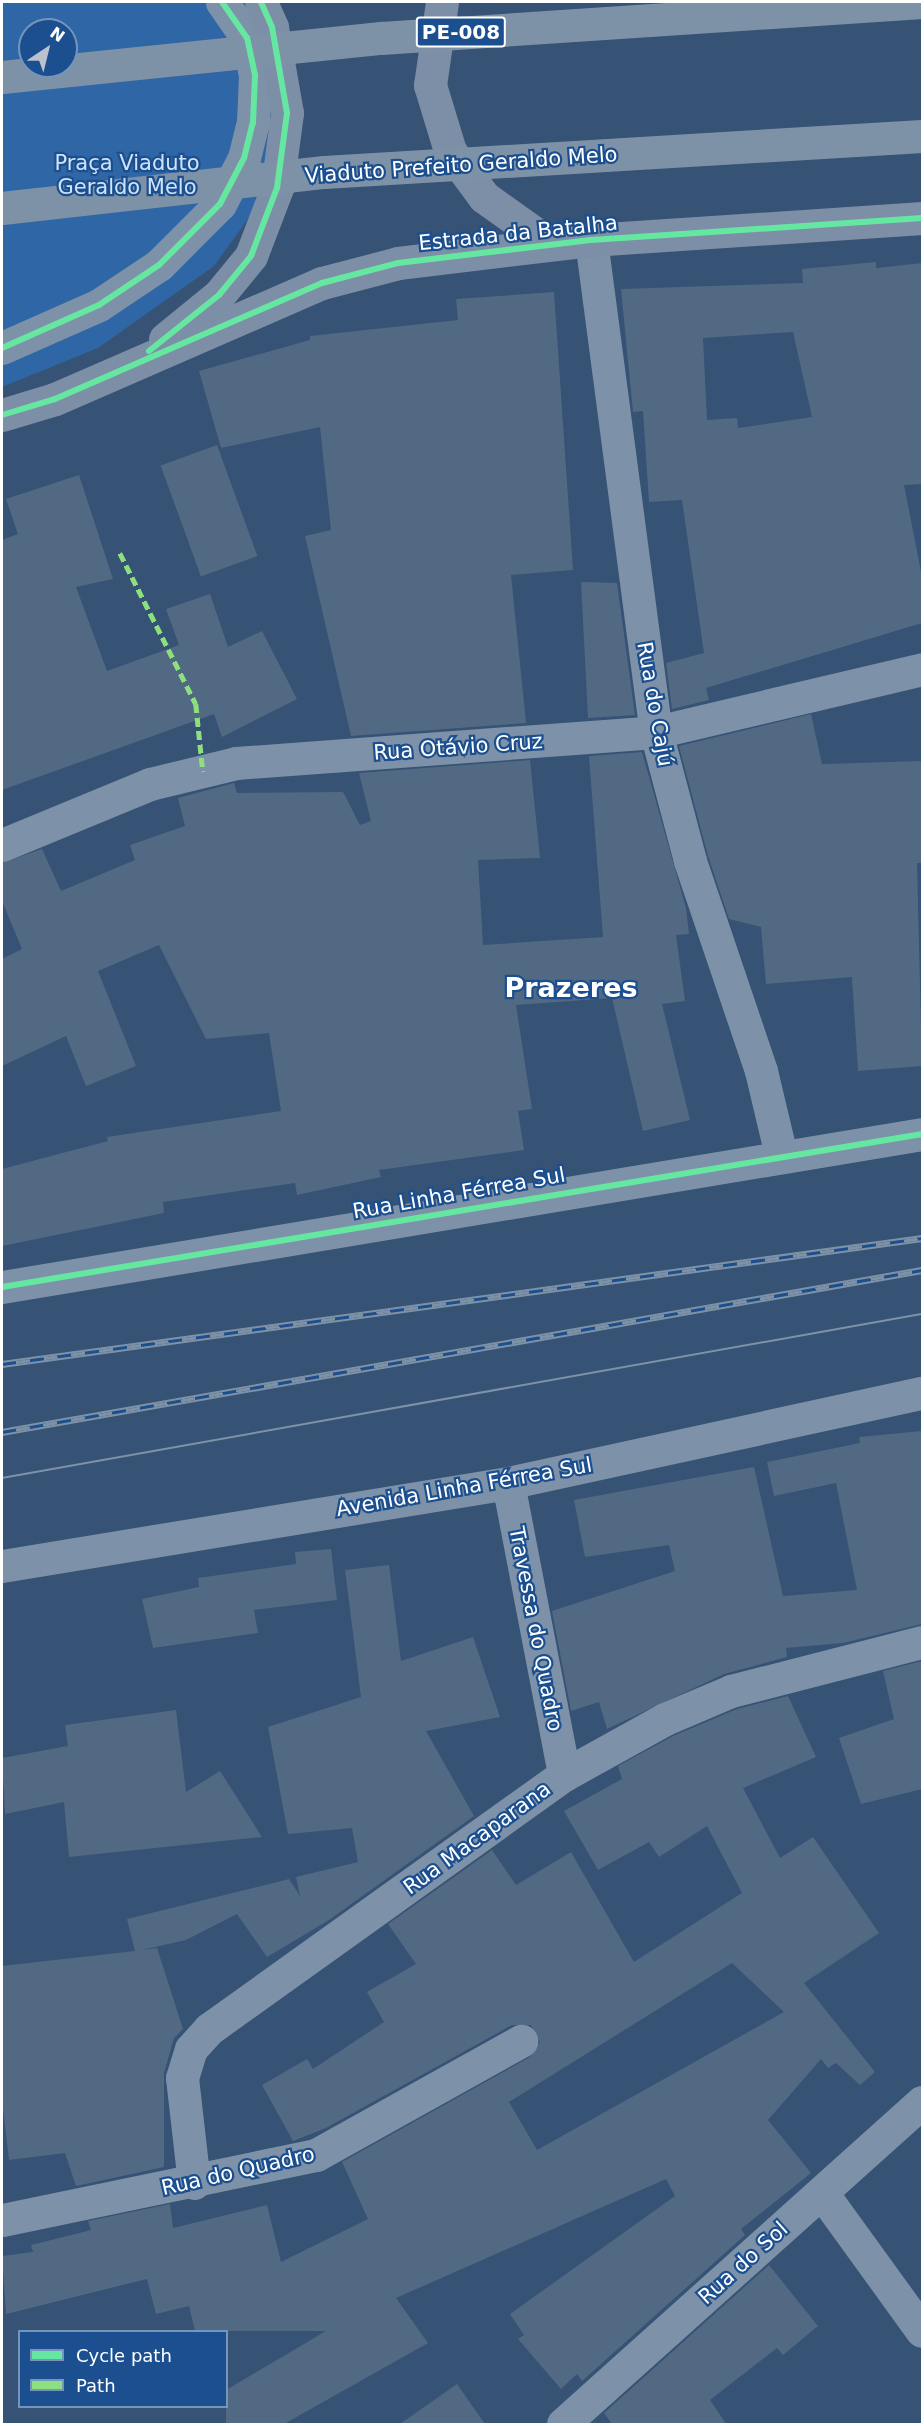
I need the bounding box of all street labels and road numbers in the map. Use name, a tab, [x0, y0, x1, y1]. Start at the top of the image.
road number: PE-008	[414, 15, 508, 49]
street label: Viaduto Prefeito Geraldo Melo	[304, 141, 618, 189]
street label: Estrada da Batalha	[417, 210, 619, 256]
street label: Rua do Cajú	[632, 640, 678, 768]
street label: Rua Otávio Cruz	[373, 729, 543, 765]
street label: Rua Linha Férrea Sul	[351, 1162, 567, 1224]
street label: Avenida Linha Férrea Sul	[334, 1452, 594, 1522]
street label: Travessa do Quadro	[504, 1525, 568, 1733]
street label: Rua Macaparana	[398, 1776, 556, 1900]
street label: Rua do Quadro	[159, 2141, 317, 2201]
street label: Rua do Sol	[693, 2216, 793, 2310]

